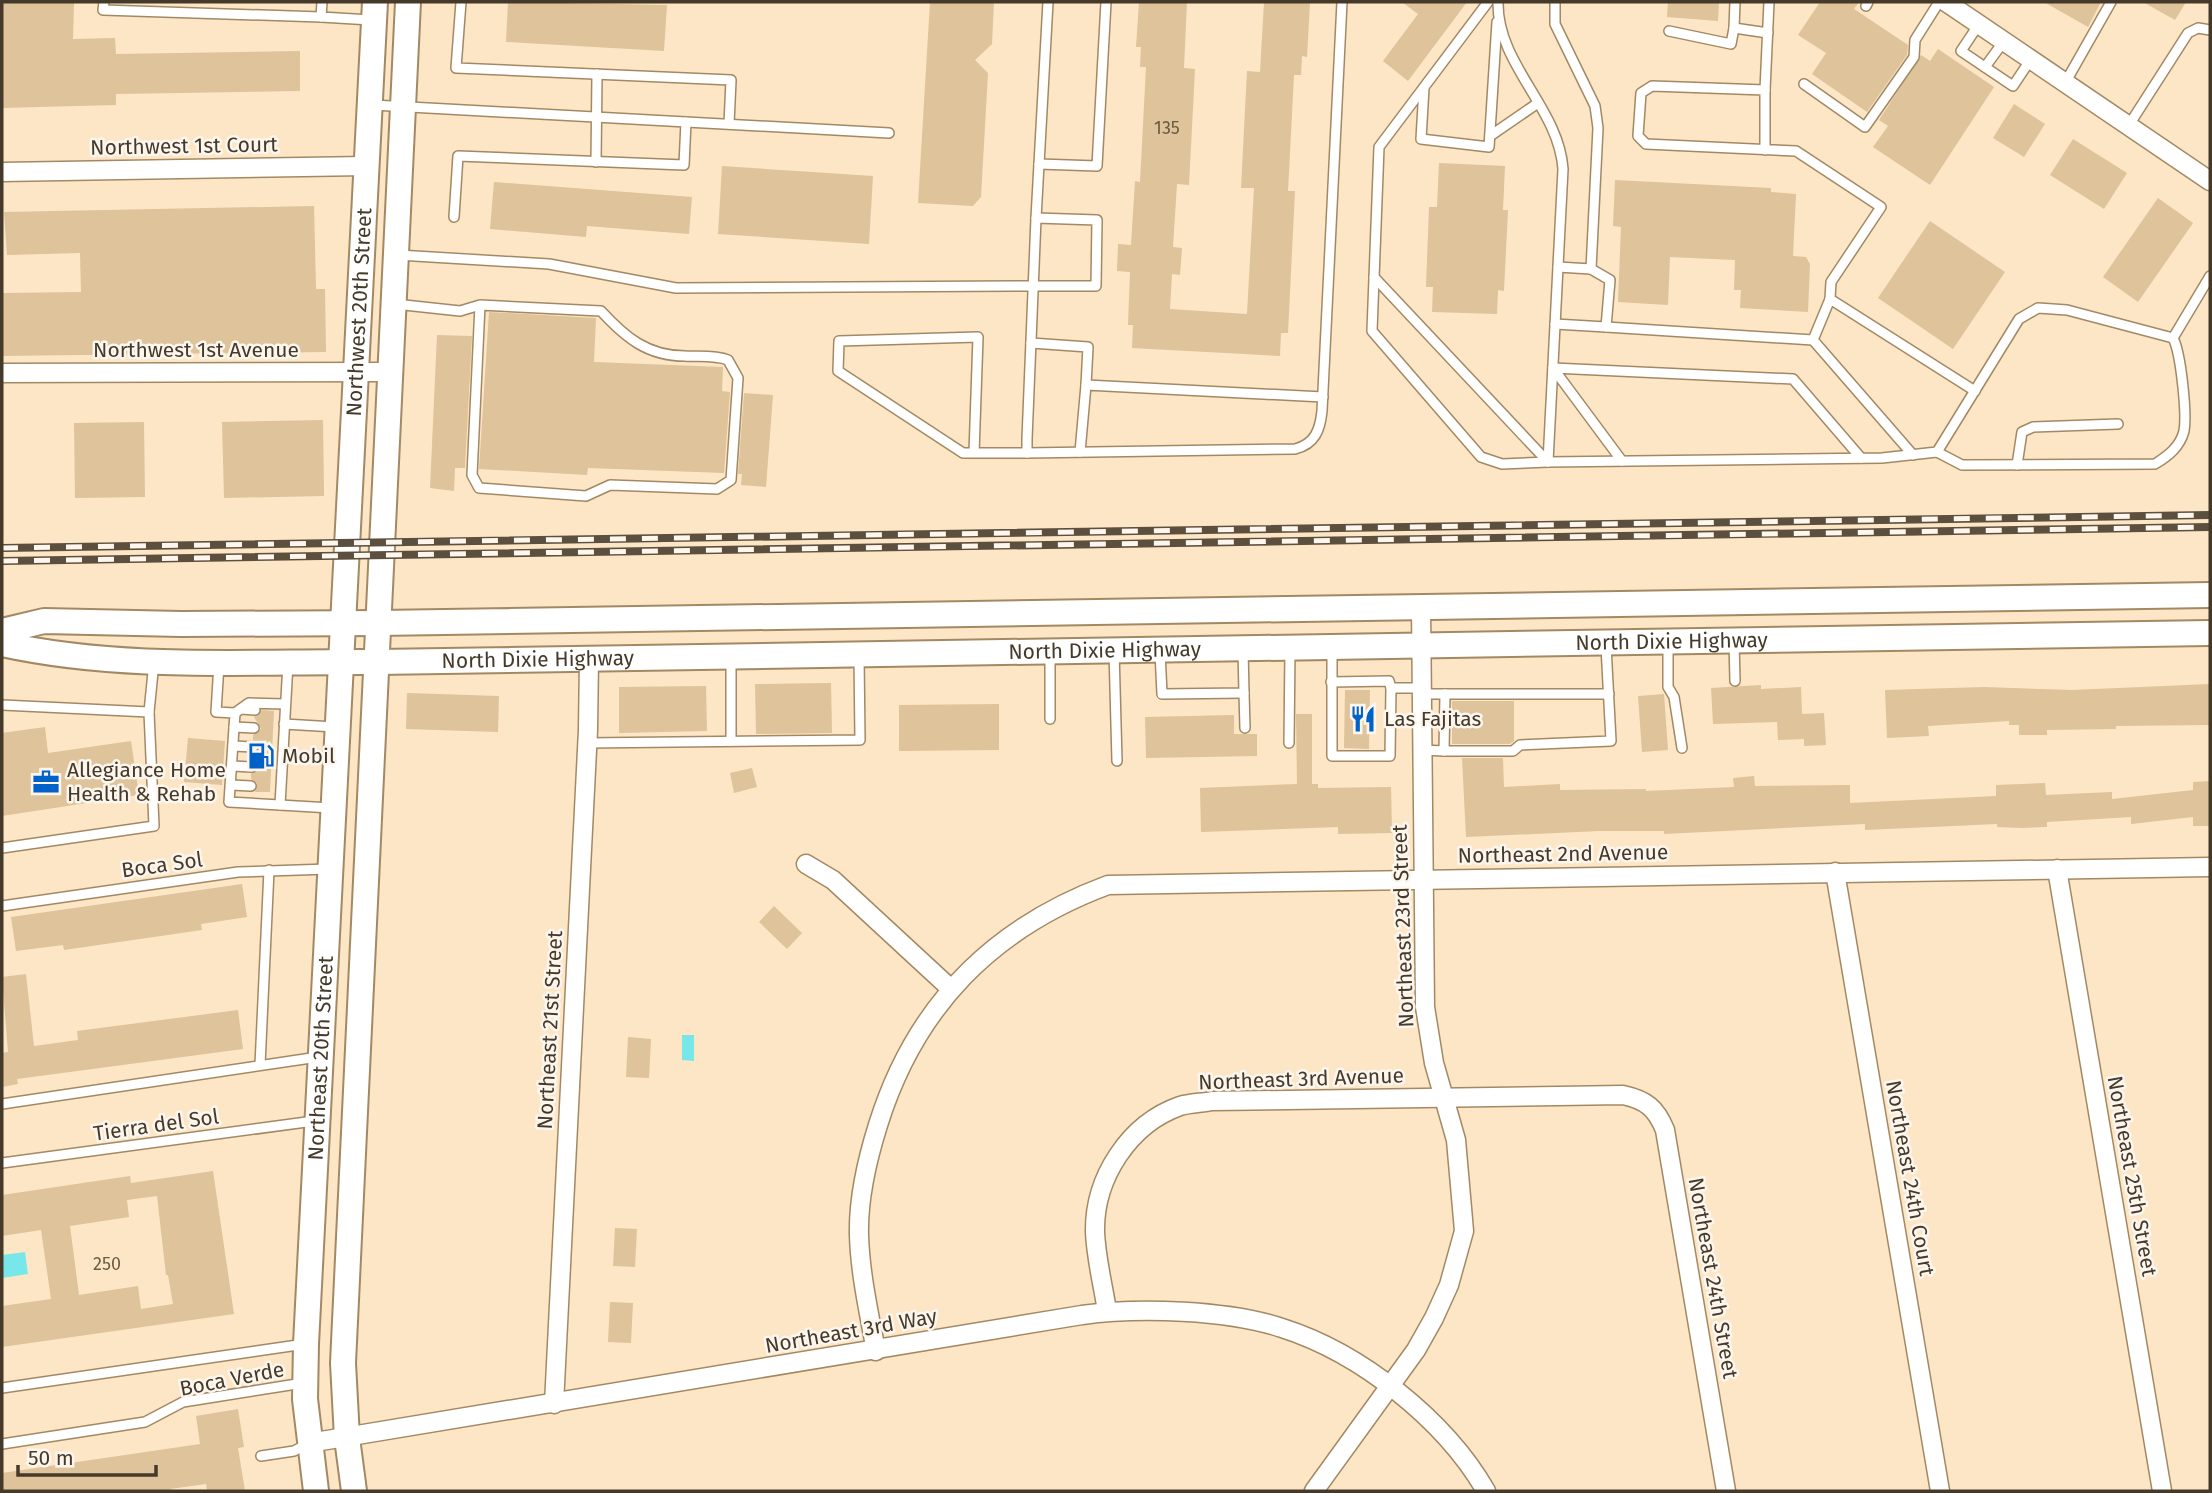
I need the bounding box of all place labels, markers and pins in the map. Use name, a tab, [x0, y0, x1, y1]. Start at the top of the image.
restaurant icon: Las Fajitas	[1348, 704, 1378, 734]
place label: Las Fajitas	[1384, 706, 1482, 732]
fuel station icon: Mobil	[246, 741, 276, 771]
place label: Mobil	[282, 743, 335, 769]
place label: Allegiance Home Health & Rehab	[67, 757, 226, 807]
office icon: Allegiance Home Health & Rehab	[31, 767, 61, 797]

